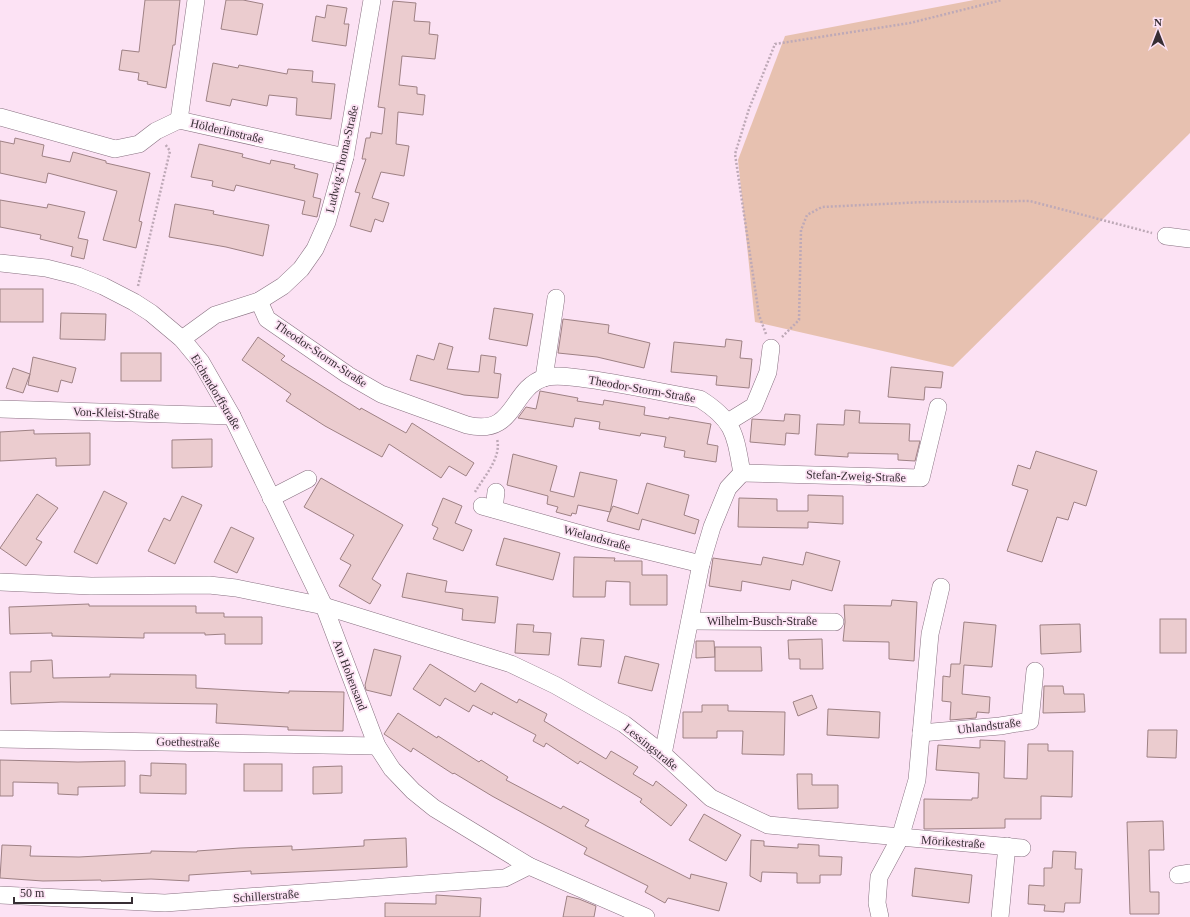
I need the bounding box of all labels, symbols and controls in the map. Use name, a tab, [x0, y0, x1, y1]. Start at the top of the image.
north arrow	[1138, 12, 1178, 52]
text: N	[1154, 16, 1162, 28]
street label: Ludwig-Thoma-Straße	[323, 104, 361, 214]
street label: Hölderlinstraße	[189, 116, 265, 146]
street label: Theodor-Storm-Straße	[272, 318, 370, 390]
street label: Eichendorffstraße	[188, 352, 244, 432]
street label: Theodor-Storm-Straße	[587, 373, 697, 405]
street label: Von-Kleist-Straße	[73, 404, 159, 422]
street label: Stefan-Zweig-Straße	[806, 467, 906, 485]
street label: Wielandstraße	[562, 522, 632, 554]
street label: Wilhelm-Busch-Straße	[707, 614, 817, 628]
street label: Am Hohensand	[330, 637, 370, 713]
street label: Uhlandstraße	[956, 715, 1022, 737]
street label: Lessingstraße	[621, 721, 681, 773]
street label: Goethestraße	[156, 734, 220, 750]
street label: Mörikestraße	[921, 833, 985, 851]
scale bar	[14, 879, 132, 905]
text: 50 m	[20, 886, 45, 900]
street label: Schillerstraße	[233, 887, 299, 905]

